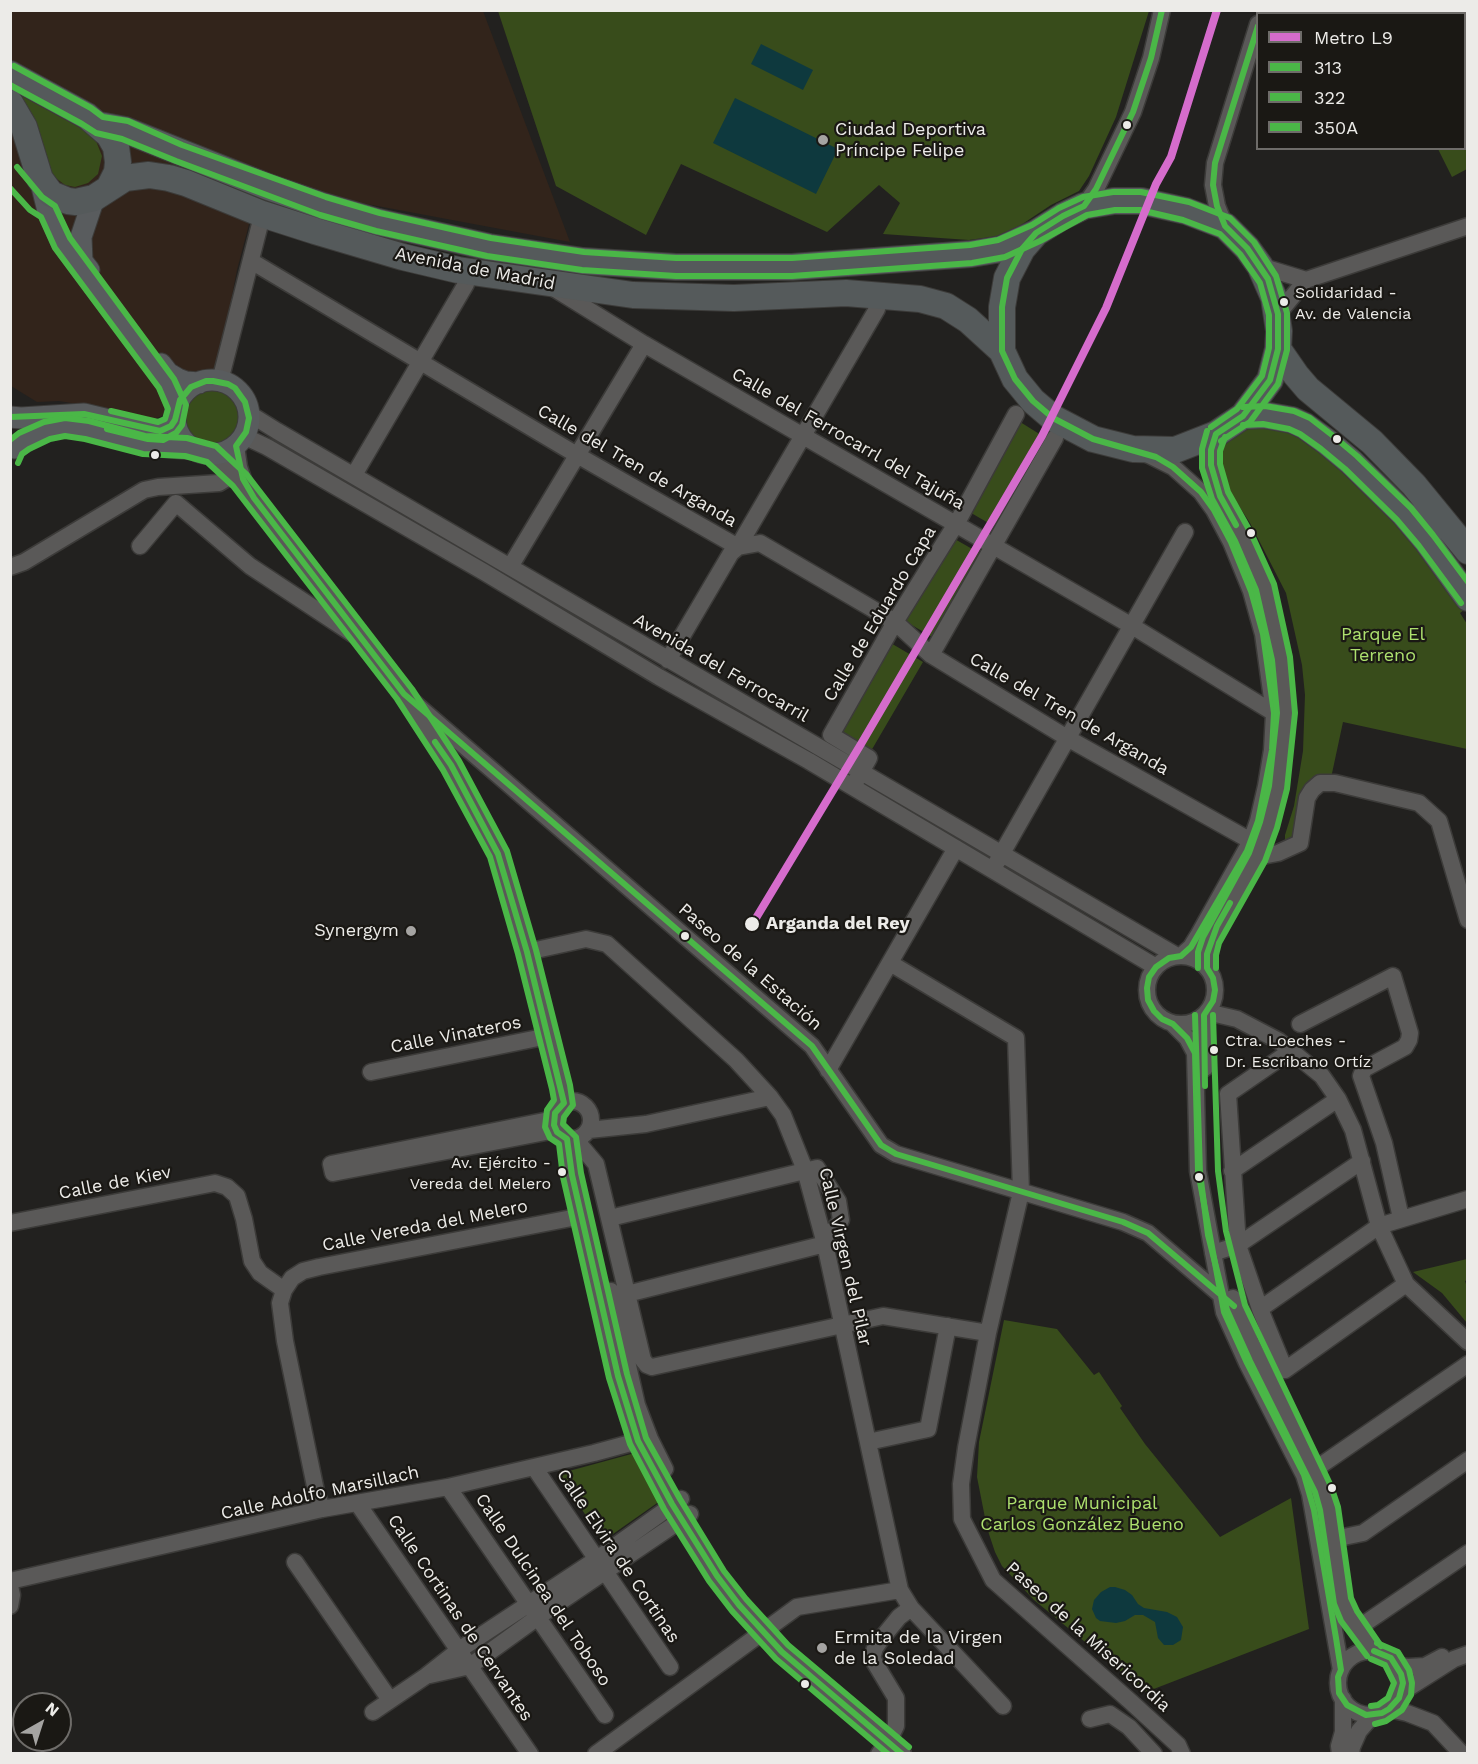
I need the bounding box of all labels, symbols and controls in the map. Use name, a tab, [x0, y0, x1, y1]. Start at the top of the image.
legend	[1256, 12, 1466, 150]
text: Metro L9	[1314, 27, 1393, 48]
text: 313	[1314, 57, 1342, 78]
text: 322	[1314, 87, 1345, 108]
text: 350A	[1314, 117, 1358, 138]
place label: Ciudad Deportiva Príncipe Felipe	[835, 119, 986, 162]
unlabelled marker	[1121, 119, 1133, 131]
marker: Ciudad Deportiva Príncipe Felipe	[816, 133, 830, 147]
street label: Avenida de Madrid	[393, 243, 557, 295]
place label: Solidaridad - Av. de Valencia	[1295, 283, 1411, 321]
marker: Solidaridad - Av. de Valencia	[1278, 296, 1290, 308]
street label: Calle del Ferrocarrl del Tajuña	[728, 363, 968, 515]
street label: Calle del Tren de Arganda	[533, 400, 741, 532]
unlabelled marker	[1331, 433, 1343, 445]
unlabelled marker	[149, 449, 161, 461]
street label: Calle de Eduardo Capa	[819, 522, 941, 706]
unlabelled marker	[1245, 527, 1257, 539]
street label: Avenida del Ferrocarril	[630, 609, 812, 727]
park label: Parque El Terreno	[1341, 624, 1425, 666]
street label: Calle del Tren de Arganda	[965, 648, 1173, 780]
street label: Paseo de la Estación	[674, 899, 826, 1035]
place label: Arganda del Rey	[766, 913, 910, 935]
marker: Arganda del Rey	[743, 915, 761, 933]
place label: Synergym	[314, 920, 399, 942]
marker: Synergym	[404, 924, 418, 938]
unlabelled marker	[679, 930, 691, 942]
street label: Calle Vinateros	[389, 1012, 523, 1058]
place label: Ctra. Loeches - Dr. Escribano Ortíz	[1225, 1031, 1371, 1069]
marker: Ctra. Loeches - Dr. Escribano Ortíz	[1208, 1044, 1220, 1056]
place label: Av. Ejército - Vereda del Melero	[410, 1153, 551, 1191]
street label: Calle de Kiev	[57, 1162, 173, 1204]
marker: Av. Ejército - Vereda del Melero	[556, 1166, 568, 1178]
street label: Calle Virgen del Pilar	[814, 1166, 876, 1348]
unlabelled marker	[1193, 1171, 1205, 1183]
street label: Calle Vereda del Melero	[320, 1195, 530, 1257]
street label: Calle Adolfo Marsillach	[219, 1461, 421, 1525]
street label: Calle Elvira de Cortinas	[552, 1465, 684, 1647]
unlabelled marker	[1326, 1482, 1338, 1494]
street label: Calle Dulcinea del Toboso	[470, 1490, 616, 1690]
park label: Parque Municipal Carlos González Bueno	[980, 1493, 1184, 1536]
street label: Calle Cortinas de Cervantes	[383, 1510, 537, 1726]
street label: Paseo de la Misericordia	[1001, 1557, 1175, 1717]
place label: Ermita de la Virgen de la Soledad	[834, 1627, 1003, 1670]
marker: Ermita de la Virgen de la Soledad	[815, 1641, 829, 1655]
unlabelled marker	[799, 1678, 811, 1690]
north arrow	[12, 1692, 72, 1752]
text: N	[42, 1698, 63, 1720]

